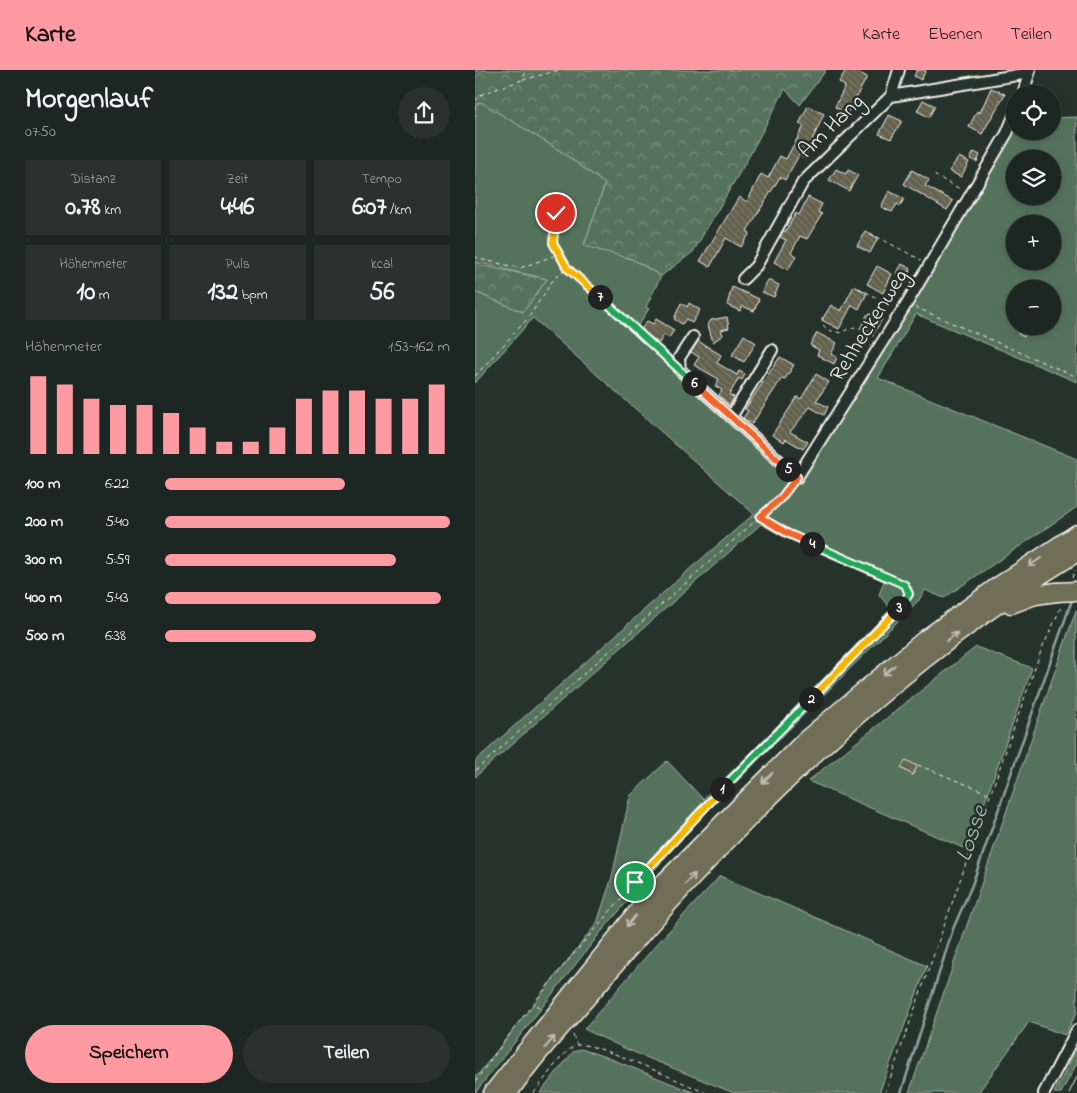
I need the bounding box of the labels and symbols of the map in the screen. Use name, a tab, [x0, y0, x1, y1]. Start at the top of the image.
street label: Am Hang	[792, 87, 873, 168]
pin	[535, 192, 577, 234]
street label: Rehheckenweg	[823, 264, 918, 389]
pin: 7	[587, 284, 613, 310]
pin: 6	[681, 370, 707, 396]
pin: 5	[775, 456, 801, 482]
pin: 4	[799, 532, 825, 556]
one-way arrow	[1028, 557, 1042, 567]
pin: 3	[887, 596, 911, 620]
one-way arrow	[945, 632, 958, 643]
one-way arrow	[882, 665, 895, 676]
pin: 2	[799, 686, 823, 712]
one-way arrow	[761, 772, 773, 784]
pin: 1	[709, 776, 735, 802]
water label: Losse	[947, 800, 999, 866]
pin	[614, 861, 656, 903]
one-way arrow	[684, 872, 696, 885]
one-way arrow	[625, 914, 636, 927]
one-way arrow	[544, 1035, 555, 1048]

